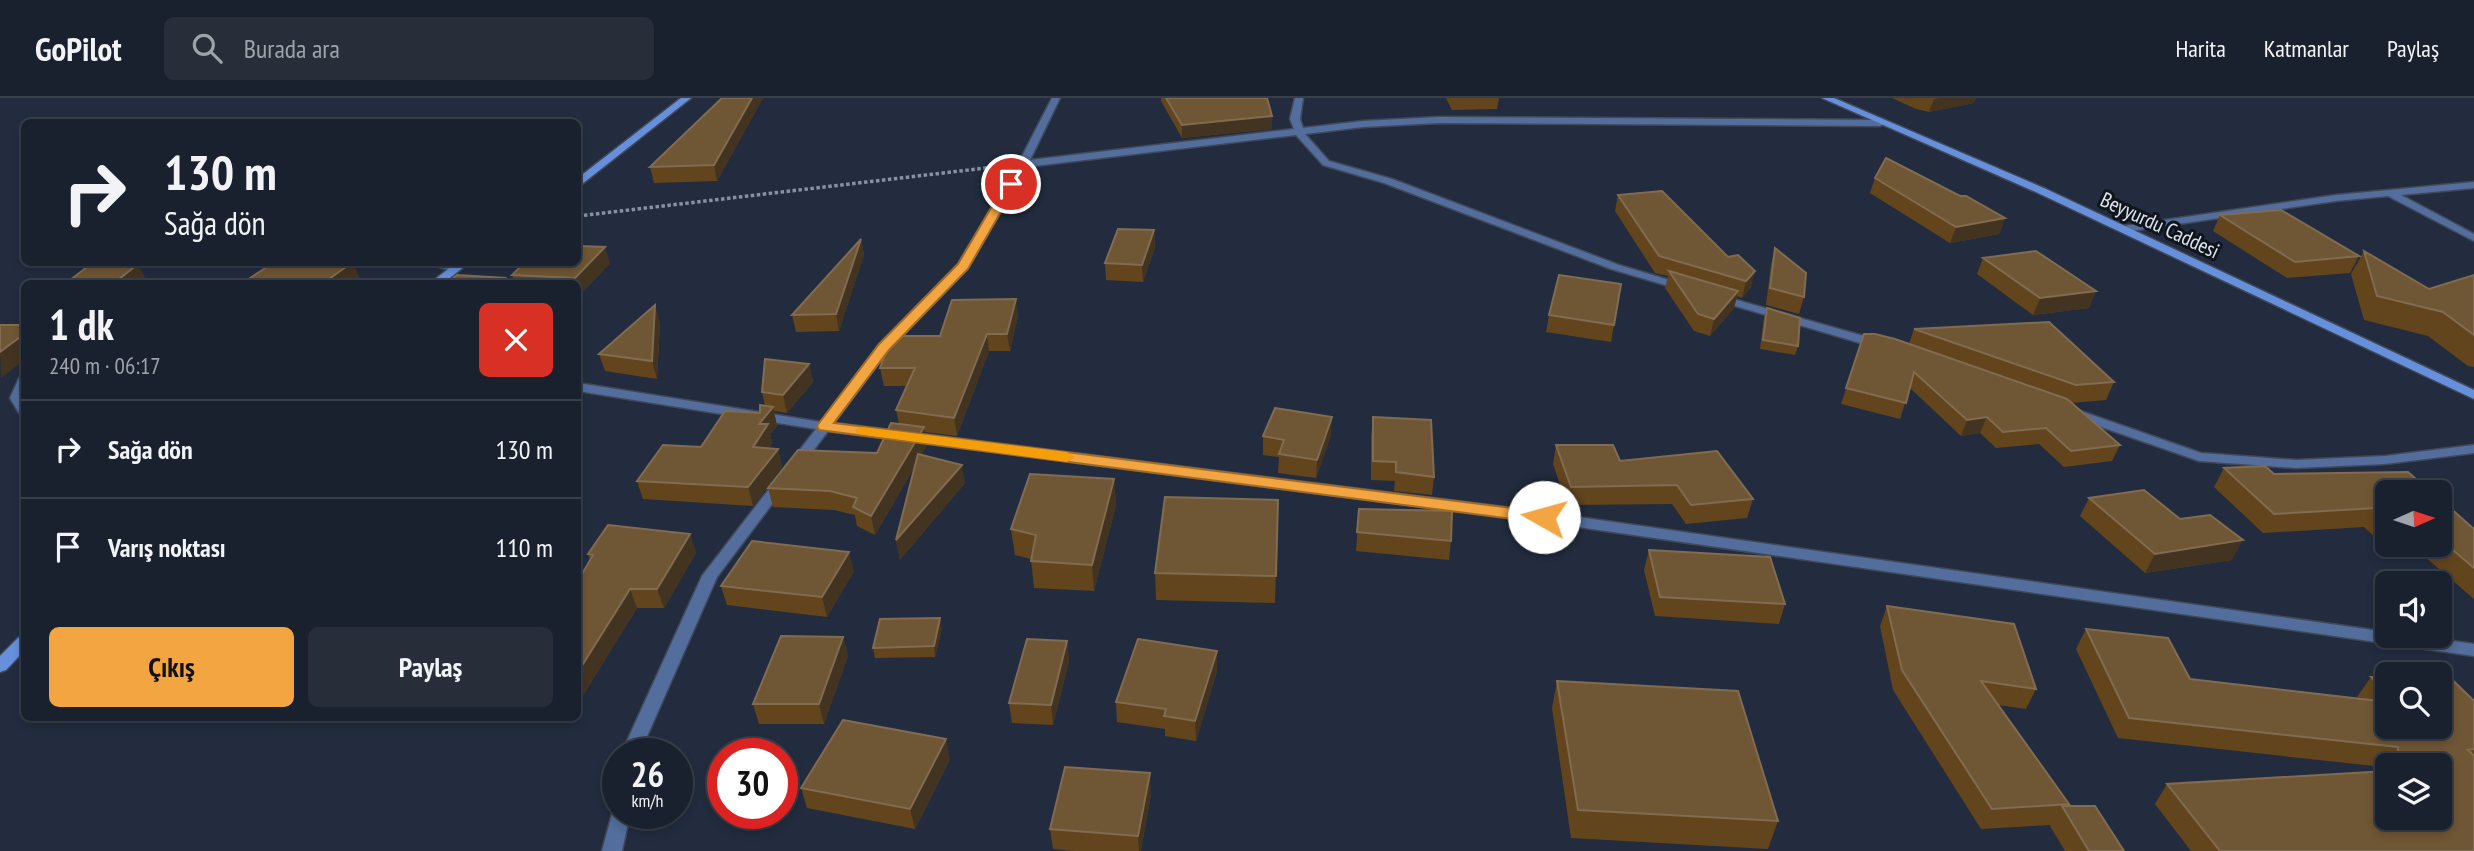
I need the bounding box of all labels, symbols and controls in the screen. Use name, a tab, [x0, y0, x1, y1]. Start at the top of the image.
search box	[164, 17, 654, 80]
text: GoPilot	[35, 27, 122, 70]
icon: search	[188, 29, 226, 67]
text: Burada ara	[244, 32, 340, 65]
text: Harita	[2175, 33, 2226, 64]
text: Katmanlar	[2264, 33, 2349, 64]
text: Paylaş	[2387, 33, 2439, 64]
text: 130 m	[164, 140, 277, 204]
icon: right	[49, 147, 140, 238]
pin	[981, 154, 1041, 214]
icon: arrive	[992, 165, 1030, 203]
street label: Beyyurdu Caddesi	[2096, 186, 2224, 264]
text: Sağa dön	[164, 202, 266, 244]
text: 1 dk	[49, 297, 114, 352]
button: close	[479, 303, 553, 377]
text: 240 m · 06:17	[49, 351, 161, 380]
icon: right	[49, 430, 87, 468]
text: Sağa dön	[108, 433, 193, 466]
text: 130 m	[495, 433, 553, 466]
position arrow	[1507, 480, 1581, 554]
north arrow	[2375, 480, 2452, 556]
map controls	[2375, 480, 2452, 830]
icon: arrive	[49, 528, 87, 566]
text: Varış noktası	[108, 531, 226, 564]
text: 110 m	[495, 531, 553, 564]
button: sound	[2375, 571, 2452, 648]
button: Çıkış	[49, 627, 294, 707]
button: Paylaş	[308, 627, 553, 707]
button: search	[2375, 662, 2452, 739]
speed limit sign: 30	[707, 738, 798, 829]
text: 26	[631, 751, 664, 797]
button: layers	[2375, 753, 2452, 830]
text: km/h	[632, 789, 663, 812]

